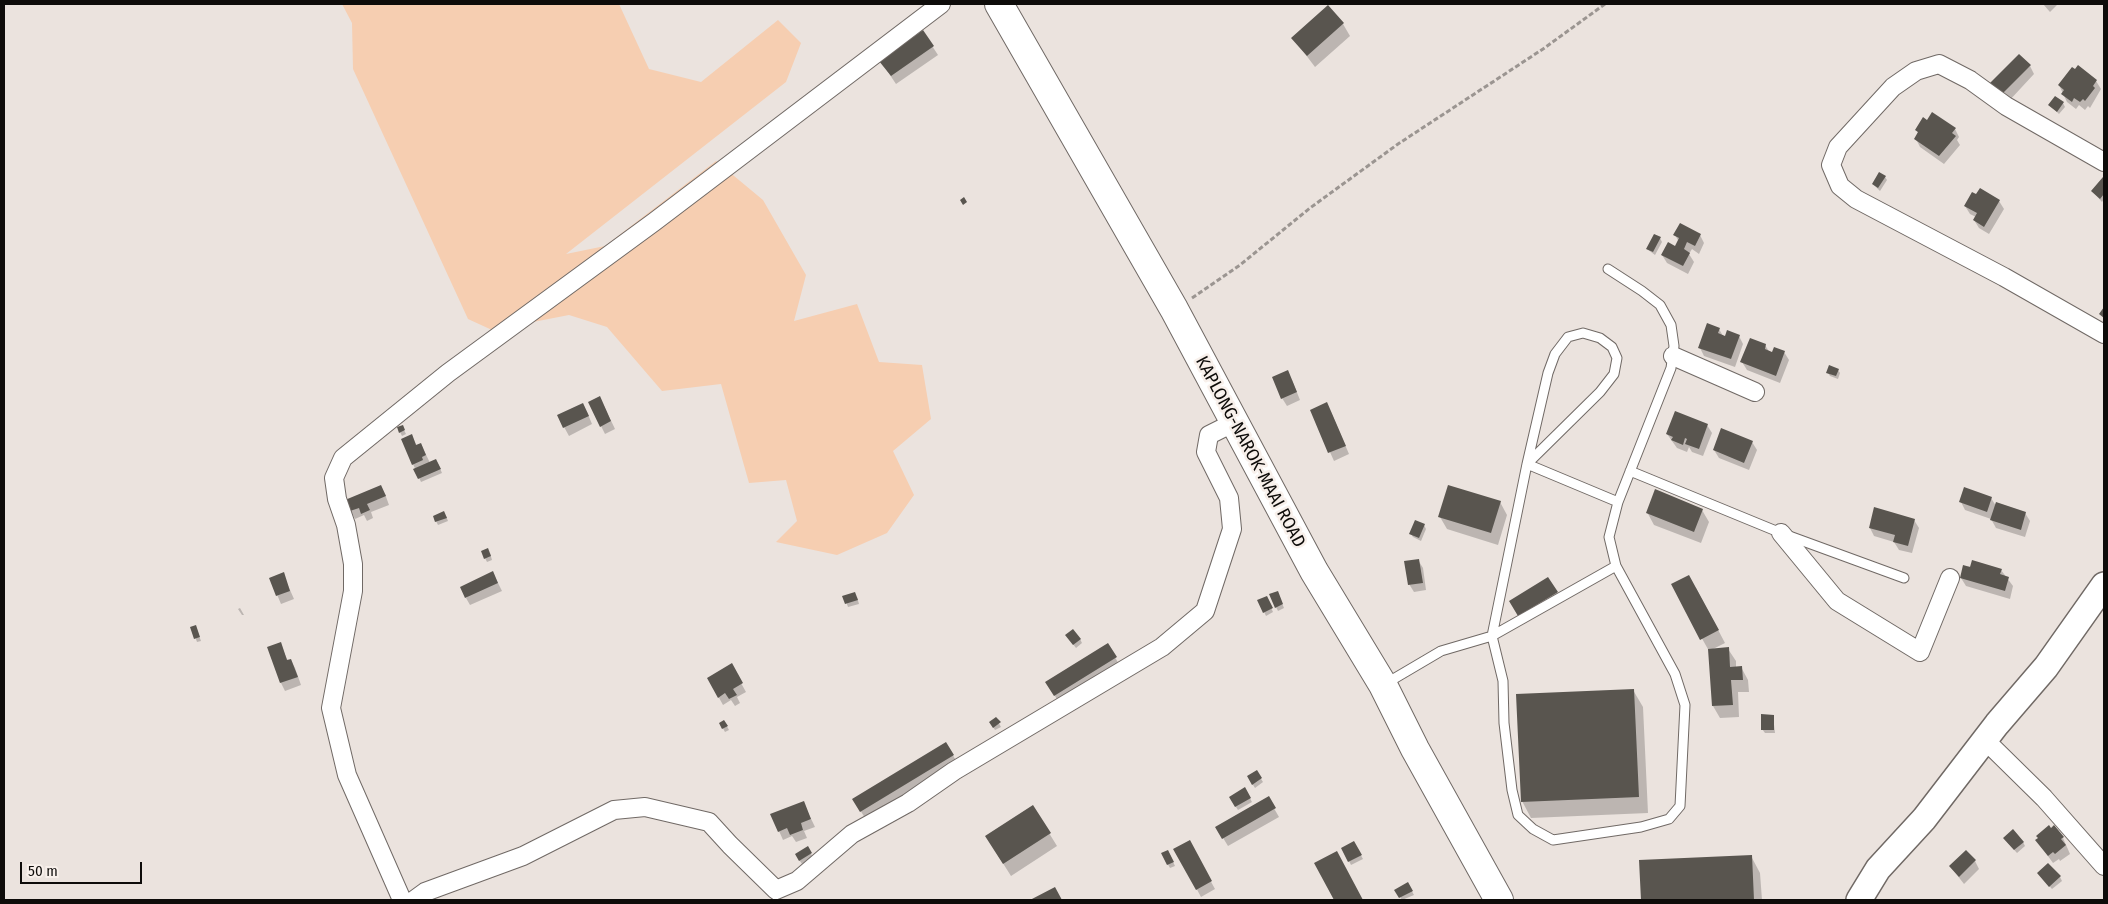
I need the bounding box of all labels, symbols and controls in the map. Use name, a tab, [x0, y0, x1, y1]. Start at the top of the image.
street label: KAPLONG-NAROK-MAAI ROAD	[1190, 353, 1310, 551]
scale bar	[22, 852, 145, 884]
text: 50 m	[28, 862, 58, 880]

